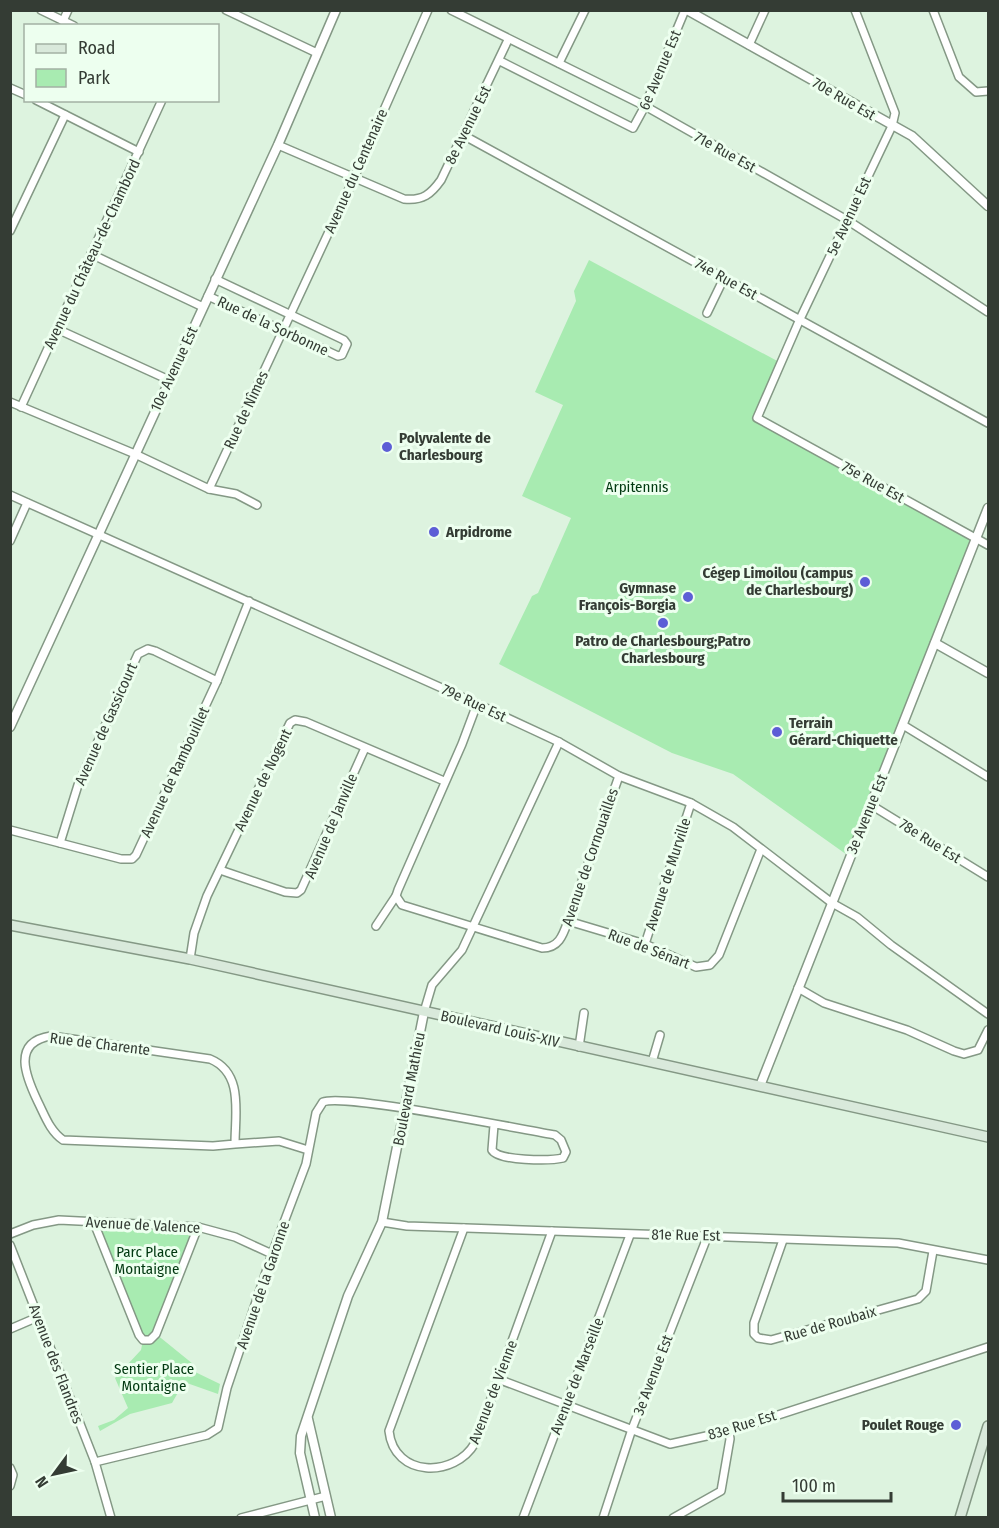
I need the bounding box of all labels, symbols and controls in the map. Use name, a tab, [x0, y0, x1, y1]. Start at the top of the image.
legend	[24, 24, 219, 102]
street label: 6e Avenue Est	[635, 27, 685, 113]
text: Road	[78, 37, 115, 59]
text: Park	[78, 67, 111, 89]
street label: 70e Rue Est	[809, 74, 879, 124]
street label: 8e Avenue Est	[441, 83, 495, 167]
street label: Avenue du Centenaire	[321, 106, 391, 236]
street label: 71e Rue Est	[691, 128, 759, 176]
street label: Avenue du Château-de-Chambord	[40, 156, 144, 352]
street label: 5e Avenue Est	[823, 174, 875, 258]
street label: 74e Rue Est	[691, 254, 761, 304]
street label: Rue de la Sorbonne	[215, 292, 331, 360]
street label: 10e Avenue Est	[147, 324, 202, 414]
street label: Rue de Nîmes	[220, 368, 272, 452]
place label: Polyvalente de Charlesbourg	[399, 429, 491, 464]
marker: Polyvalente de Charlesbourg	[380, 440, 394, 454]
street label: 75e Rue Est	[838, 457, 908, 507]
park label: Arpitennis	[606, 478, 668, 496]
place label: Arpidrome	[445, 523, 512, 541]
marker: Arpidrome	[427, 525, 441, 539]
place label: Cégep Limoilou (campus de Charlesbourg)	[702, 564, 853, 599]
marker: Cégep Limoilou (campus de Charlesbourg)	[858, 575, 872, 589]
place label: Gymnase François-Borgia	[579, 579, 677, 615]
marker: Gymnase François-Borgia	[681, 590, 695, 604]
marker: Patro de Charlesbourg;Patro Charlesbourg	[656, 616, 670, 630]
place label: Patro de Charlesbourg;Patro Charlesbourg	[575, 632, 751, 667]
street label: Avenue de Gassicourt	[71, 660, 141, 788]
street label: 79e Rue Est	[439, 680, 509, 726]
street label: Avenue de Rambouillet	[137, 704, 213, 840]
place label: Terrain Gérard-Chiquette	[789, 714, 898, 749]
marker: Terrain Gérard-Chiquette	[770, 725, 784, 739]
street label: Avenue de Nogent	[230, 726, 296, 834]
street label: Avenue de Janville	[301, 771, 361, 881]
street label: 3e Avenue Est	[843, 771, 891, 857]
street label: Avenue de Cornouailles	[558, 786, 622, 928]
street label: 78e Rue Est	[896, 815, 964, 867]
street label: Avenue de Murville	[641, 816, 695, 932]
street label: Rue de Sénart	[606, 925, 693, 973]
street label: Boulevard Louis-XIV	[439, 1007, 562, 1052]
street label: Rue de Charente	[49, 1029, 151, 1059]
street label: Boulevard Mathieu	[389, 1031, 429, 1147]
street label: Avenue de Valence	[85, 1213, 201, 1237]
street label: Avenue de la Garonne	[233, 1219, 293, 1351]
street label: 81e Rue Est	[651, 1225, 721, 1245]
park label: Parc Place Montaigne	[115, 1243, 179, 1278]
street label: Avenue des Flandres	[25, 1302, 87, 1426]
street label: Rue de Roubaix	[782, 1302, 879, 1346]
street label: Avenue de Marseille	[546, 1315, 608, 1437]
street label: 3e Avenue Est	[629, 1332, 677, 1418]
street label: Avenue de Vienne	[465, 1338, 521, 1446]
park label: Sentier Place Montaigne	[114, 1360, 194, 1395]
street label: 83e Rue Est	[706, 1406, 778, 1444]
place label: Poulet Rouge	[862, 1416, 944, 1434]
marker: Poulet Rouge	[949, 1418, 963, 1432]
north arrow	[24, 1444, 84, 1504]
scale bar	[783, 1465, 891, 1503]
text: N	[31, 1473, 52, 1491]
text: 100 m	[792, 1475, 836, 1497]

